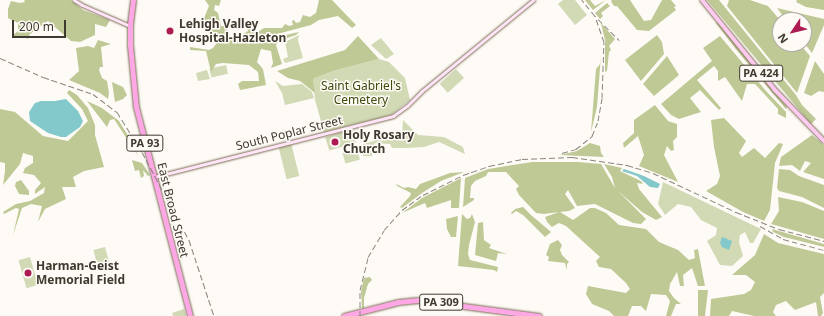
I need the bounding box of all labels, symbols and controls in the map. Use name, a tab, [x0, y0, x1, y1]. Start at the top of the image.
scale bar	[14, 12, 68, 38]
north arrow	[772, 12, 812, 52]
place label: Lehigh Valley Hospital-Hazleton	[179, 17, 286, 45]
text: 200 m	[19, 18, 54, 35]
marker: Lehigh Valley Hospital-Hazleton	[164, 25, 176, 37]
text: N	[774, 31, 791, 47]
road number: PA 424	[739, 64, 783, 82]
park label: Saint Gabriel's Cemetery	[321, 79, 401, 107]
street label: South Poplar Street	[234, 113, 344, 153]
place label: Holy Rosary Church	[343, 128, 414, 156]
road number: PA 93	[126, 134, 164, 152]
marker: Holy Rosary Church	[330, 137, 340, 147]
street label: East Broad Street	[154, 161, 192, 259]
place label: Harman-Geist Memorial Field	[36, 259, 125, 287]
marker: Harman-Geist Memorial Field	[23, 268, 33, 278]
road number: PA 309	[419, 293, 463, 311]

